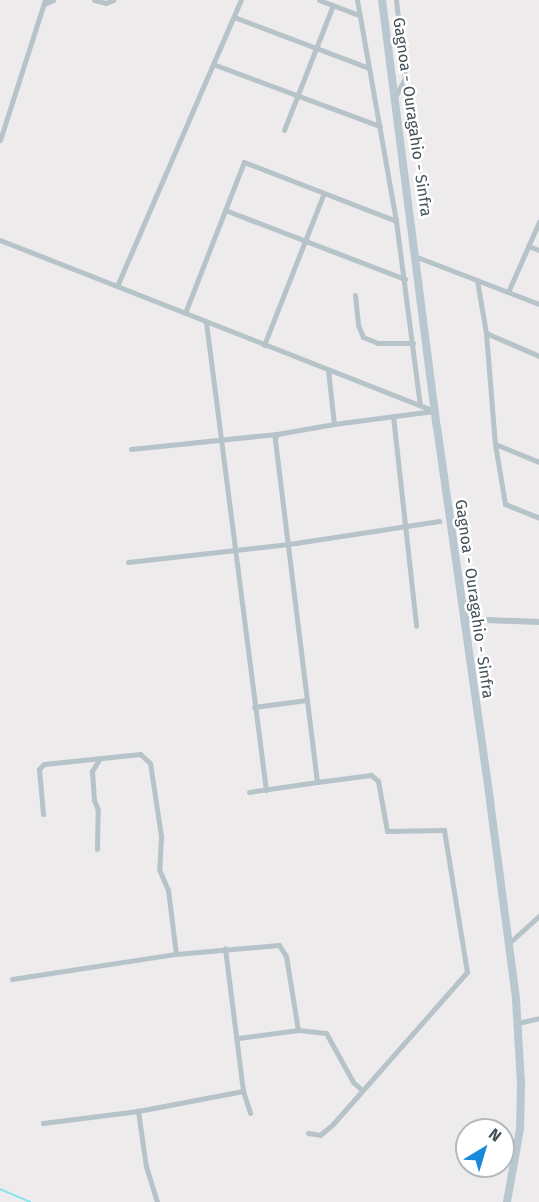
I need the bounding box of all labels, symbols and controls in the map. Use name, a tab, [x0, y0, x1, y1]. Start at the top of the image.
street label: Gagnoa - Ouragahio - Sinfra	[389, 16, 435, 218]
street label: Gagnoa - Ouragahio - Sinfra	[451, 498, 497, 700]
north arrow	[455, 1118, 515, 1178]
text: N	[485, 1124, 505, 1146]

